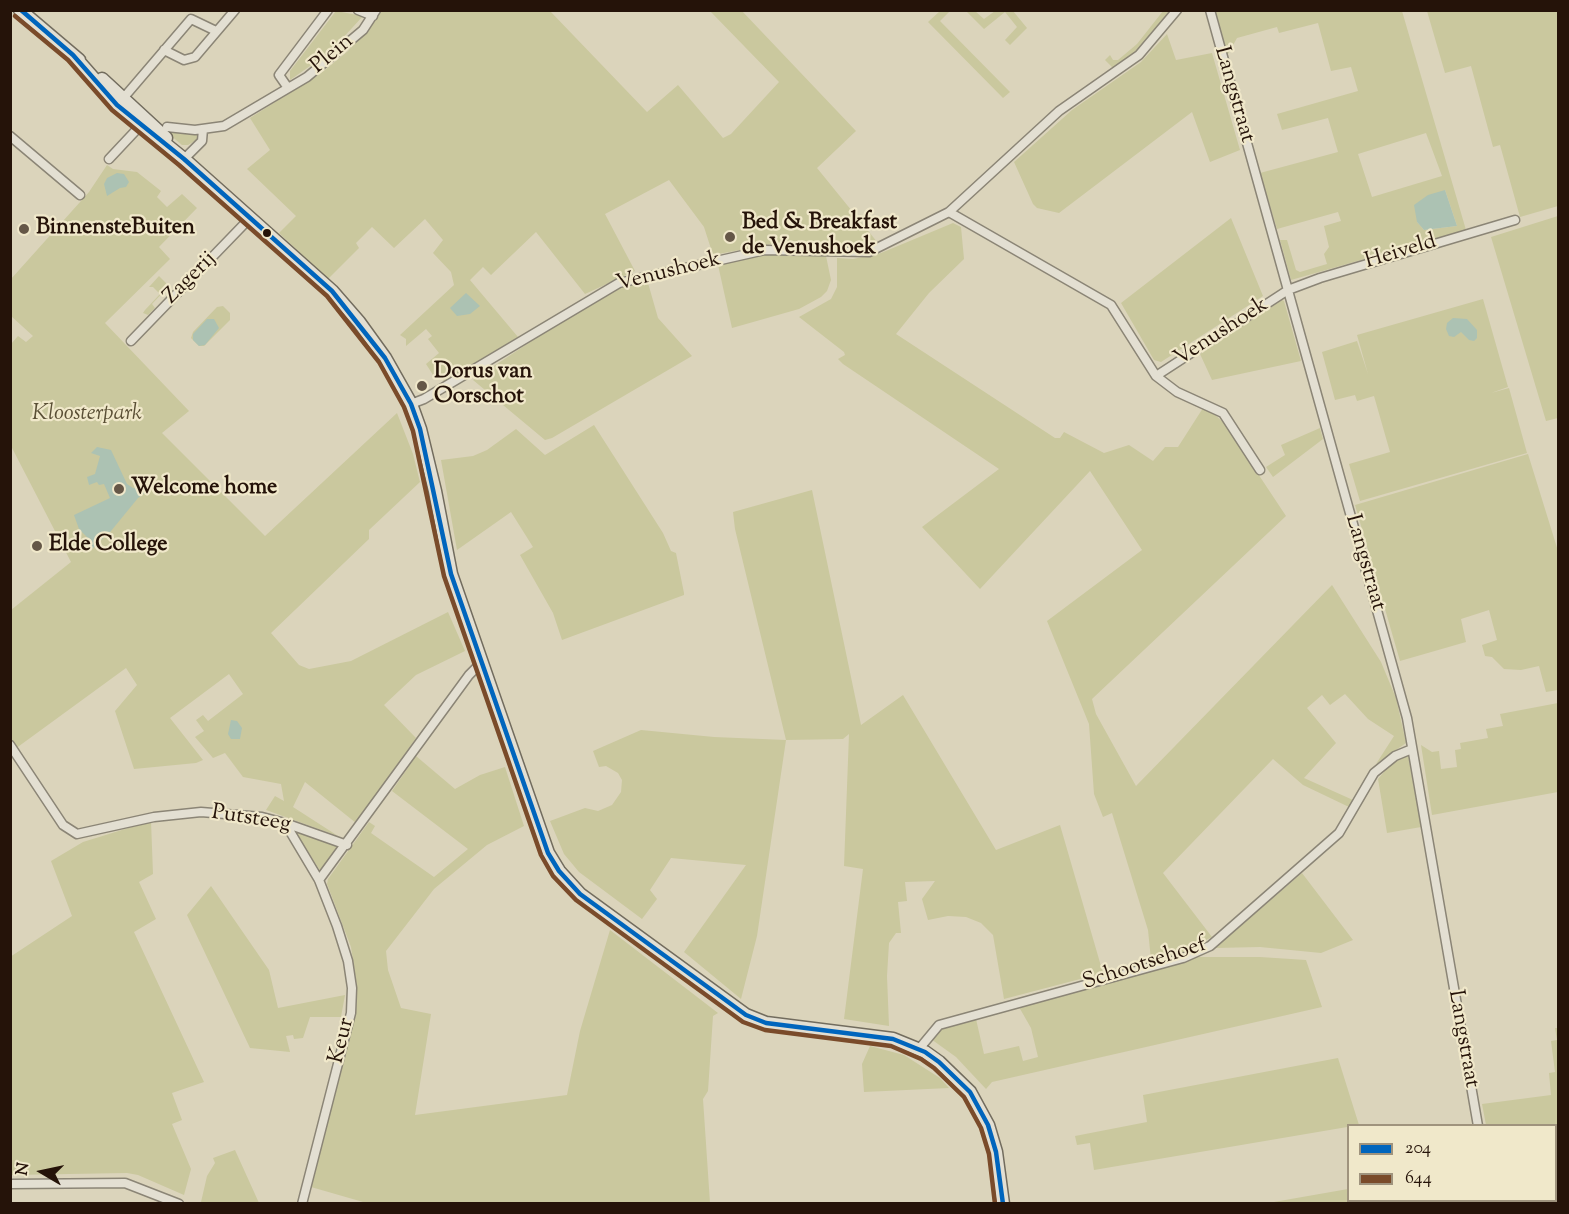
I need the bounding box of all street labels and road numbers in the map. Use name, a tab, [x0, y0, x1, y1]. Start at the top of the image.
street label: Plein	[306, 30, 360, 80]
street label: Langstraat	[1207, 44, 1259, 146]
street label: Heiveld	[1362, 230, 1440, 276]
street label: Zagerij	[159, 247, 223, 311]
street label: Venushoek	[614, 247, 724, 299]
street label: Venushoek	[1170, 293, 1274, 373]
street label: Langstraat	[1338, 512, 1390, 614]
street label: Putsteeg	[210, 801, 292, 839]
street label: Schootsehoef	[1080, 933, 1210, 997]
street label: Langstraat	[1440, 988, 1484, 1090]
street label: Keur	[325, 1015, 361, 1067]

